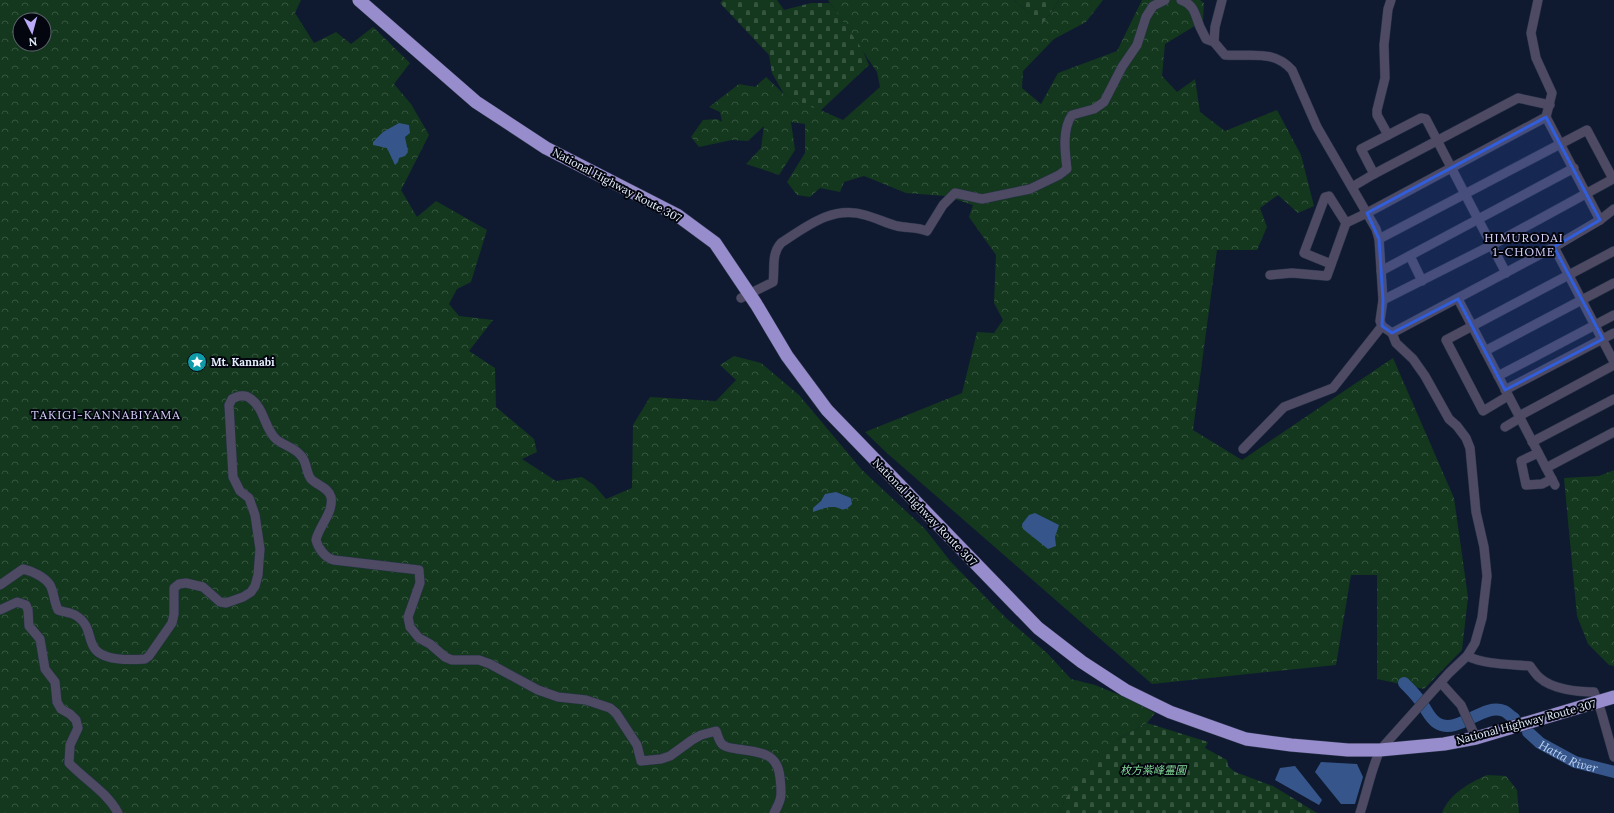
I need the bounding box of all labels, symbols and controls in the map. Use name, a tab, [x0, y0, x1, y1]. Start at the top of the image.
north arrow	[12, 12, 52, 52]
text: N	[28, 35, 38, 49]
street label: National Highway Route 307	[550, 145, 684, 225]
district label: HIMURODAI 1-CHOME	[1484, 230, 1564, 259]
place icon: Mt. Kannabi	[186, 351, 208, 373]
place label: Mt. Kannabi	[211, 355, 275, 369]
district label: TAKIGI-KANNABIYAMA	[31, 407, 181, 422]
street label: National Highway Route 307	[870, 455, 980, 569]
street label: National Highway Route 307	[1455, 697, 1597, 747]
water label: Hatta River	[1537, 736, 1600, 775]
park label: 枚方紫峰霊園	[1120, 763, 1188, 777]

